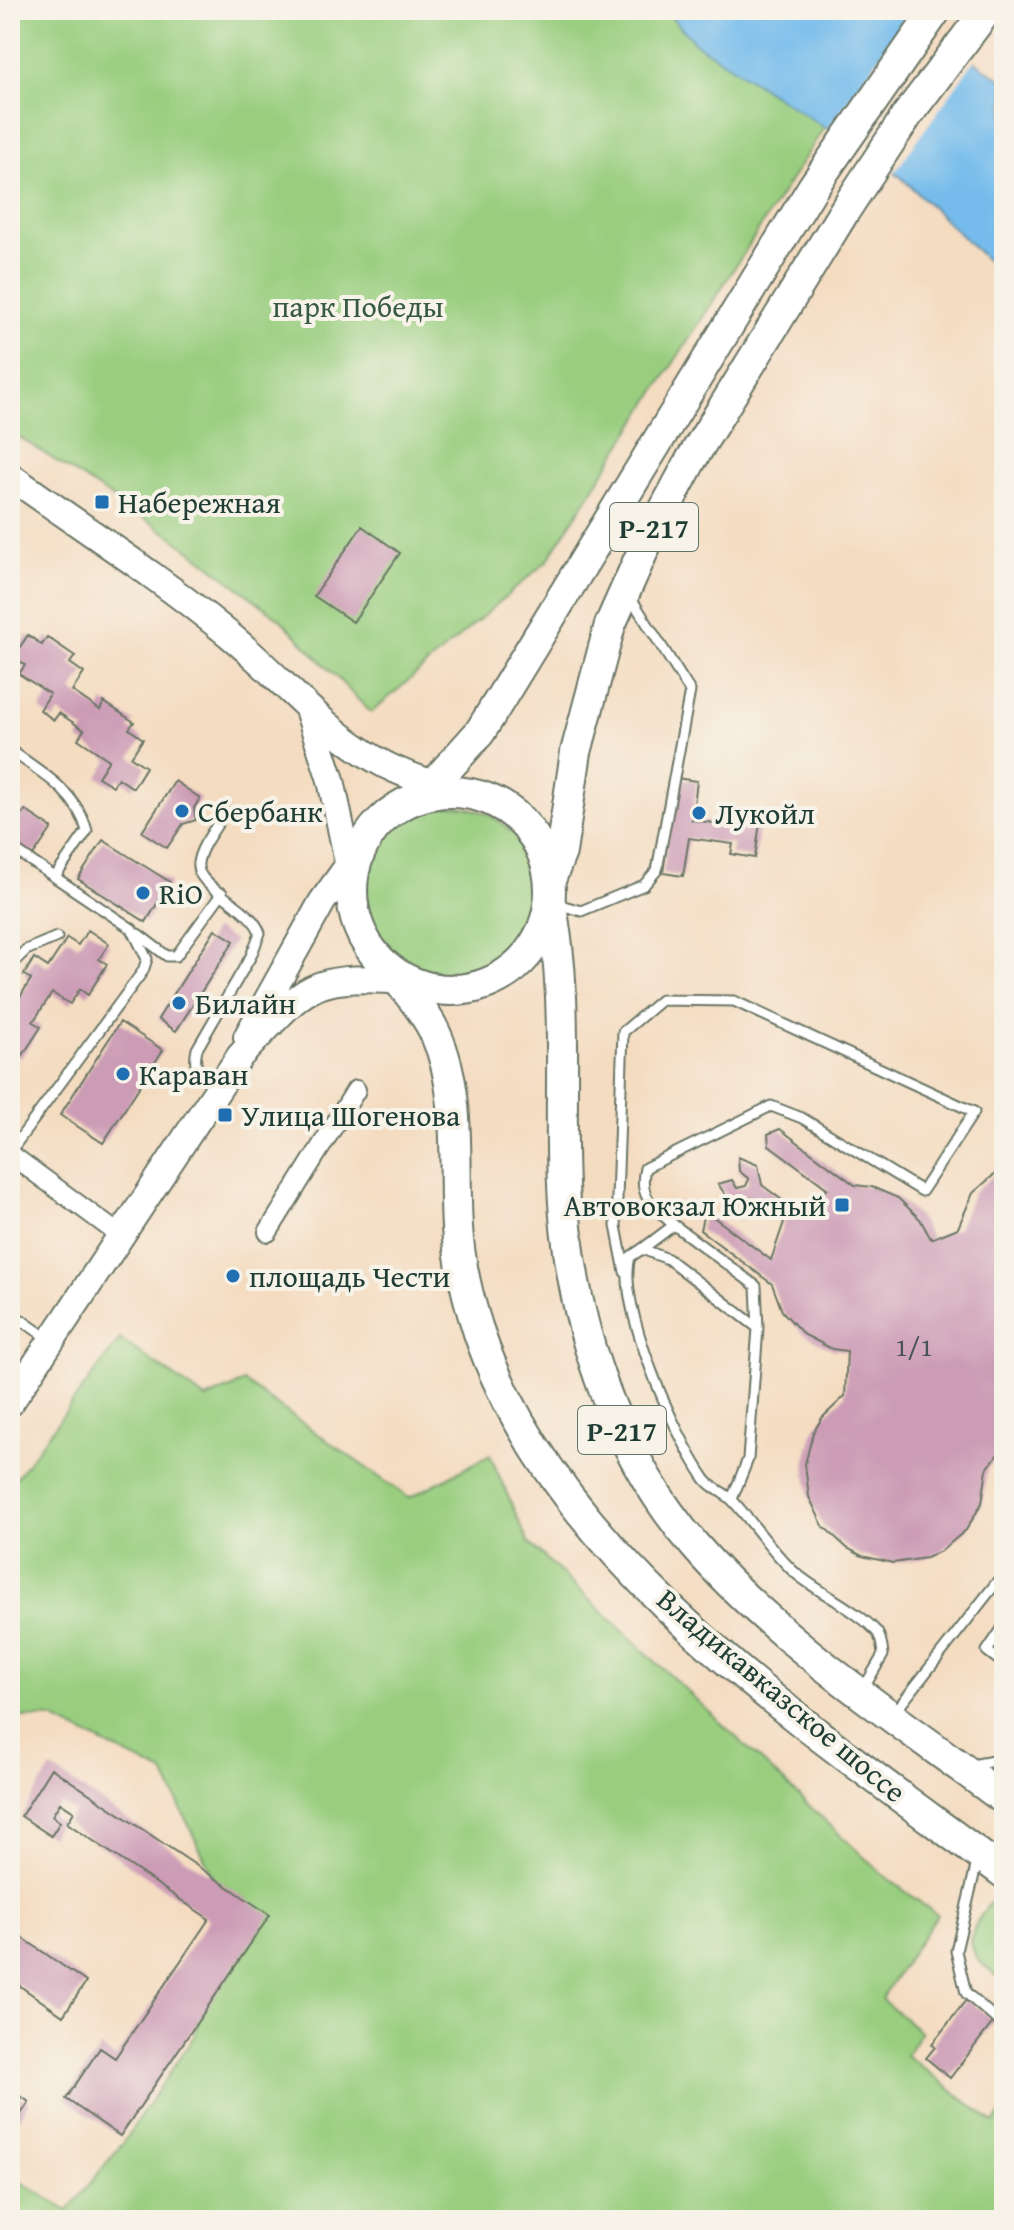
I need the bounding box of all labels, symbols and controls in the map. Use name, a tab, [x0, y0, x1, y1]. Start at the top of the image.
park label: парк Победы	[272, 284, 444, 328]
place label: Набережная	[118, 480, 281, 524]
marker: Набережная	[93, 493, 111, 511]
road number: Р-217	[610, 503, 698, 551]
place label: Сбербанк	[198, 789, 323, 833]
place label: Лукойл	[715, 791, 815, 835]
marker: Сбербанк	[173, 802, 191, 820]
marker: Лукойл	[690, 804, 708, 822]
place label: RiO	[159, 871, 203, 915]
marker: RiO	[134, 884, 152, 902]
place label: Билайн	[195, 981, 296, 1025]
marker: Билайн	[170, 994, 188, 1012]
place label: Караван	[139, 1052, 249, 1096]
marker: Караван	[114, 1065, 132, 1083]
place label: Улица Шогенова	[241, 1093, 461, 1137]
marker: Улица Шогенова	[216, 1106, 234, 1124]
place label: Автовокзал Южный	[563, 1183, 826, 1227]
marker: Автовокзал Южный	[833, 1196, 851, 1214]
place label: площадь Чести	[249, 1254, 450, 1298]
marker: площадь Чести	[224, 1267, 242, 1285]
house number: 1/1	[895, 1327, 933, 1366]
road number: Р-217	[578, 1406, 666, 1454]
street label: Владикавказское шоссе	[648, 1577, 916, 1813]

